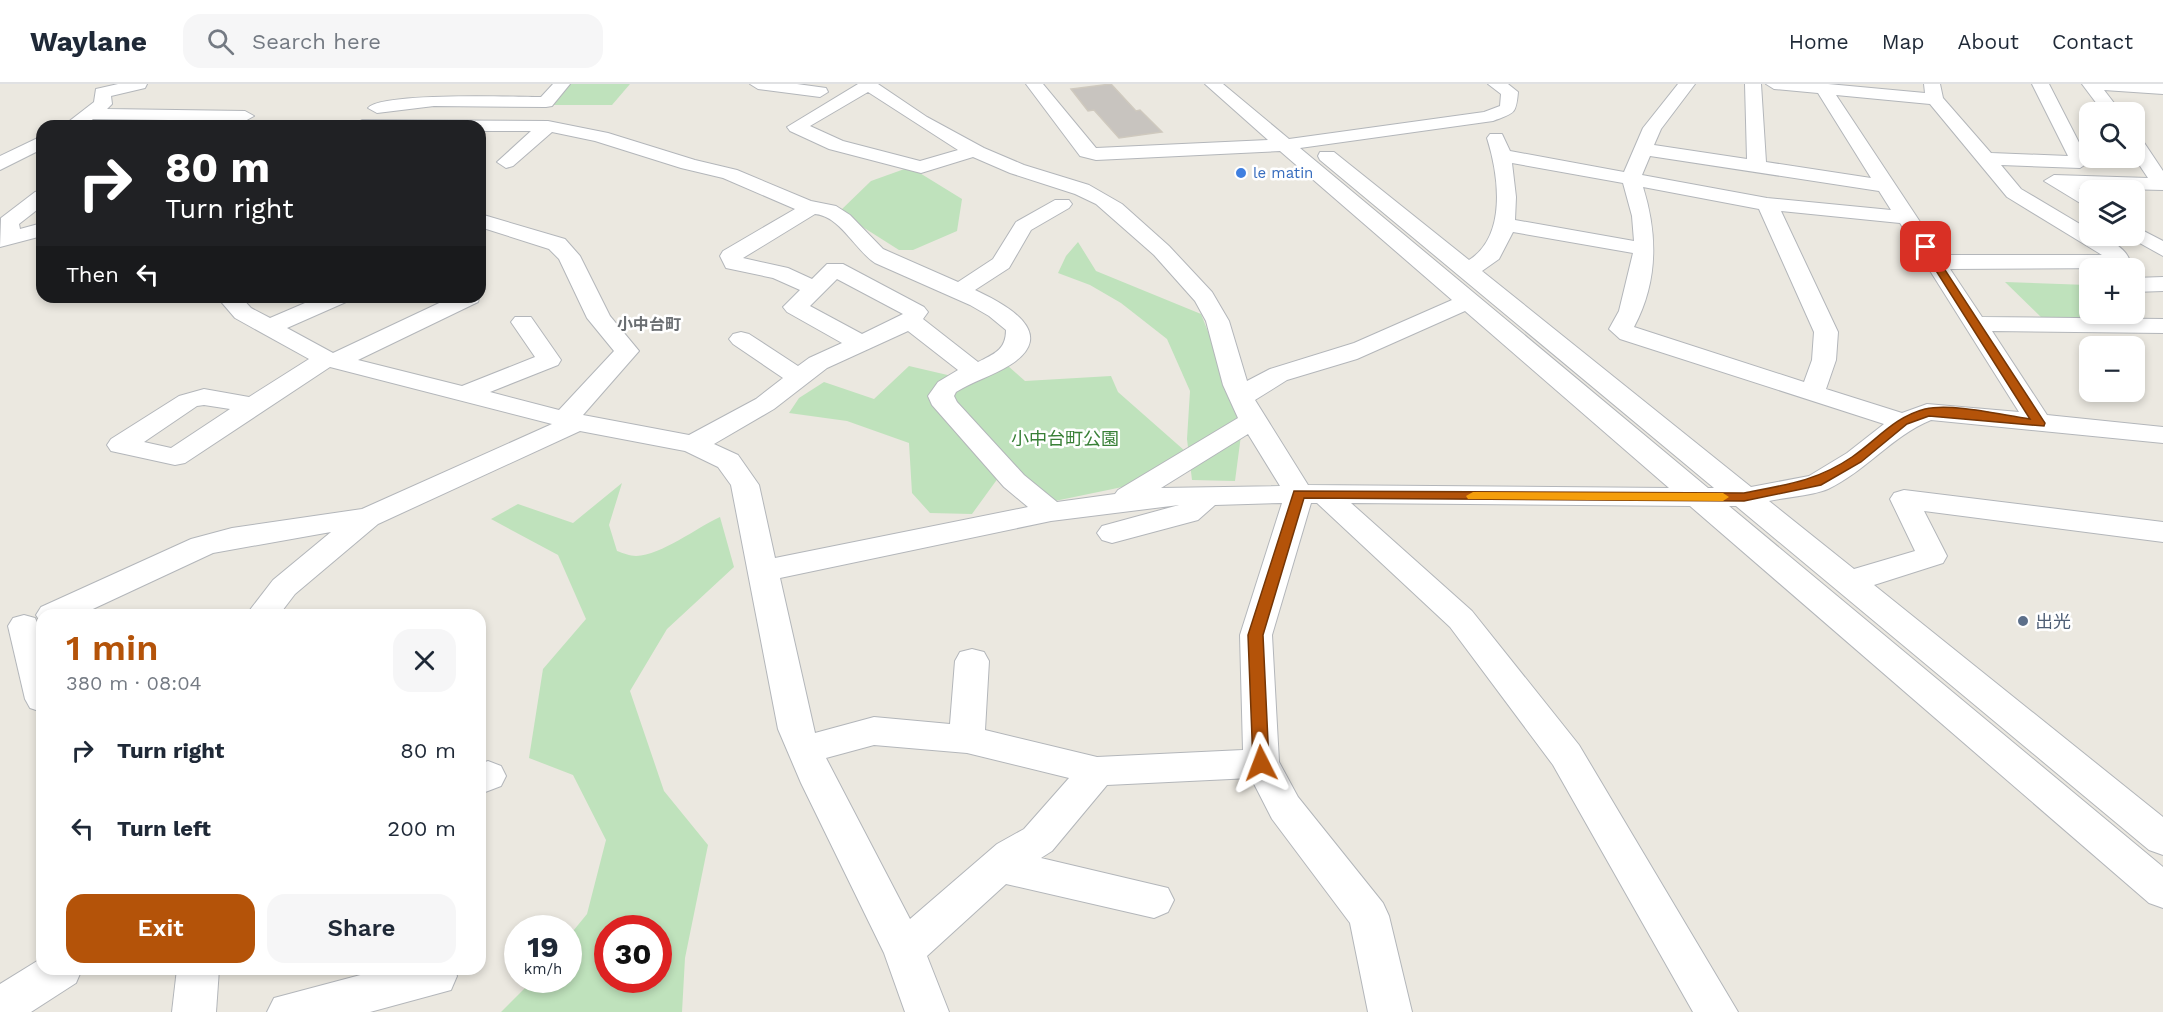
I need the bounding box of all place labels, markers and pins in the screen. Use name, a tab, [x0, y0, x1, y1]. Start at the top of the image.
place label: le matin	[1253, 164, 1313, 182]
marker: le matin	[1234, 166, 1248, 180]
pin	[1900, 221, 1951, 272]
place label: 出光	[2035, 611, 2071, 632]
marker: 出光	[2016, 614, 2030, 628]

